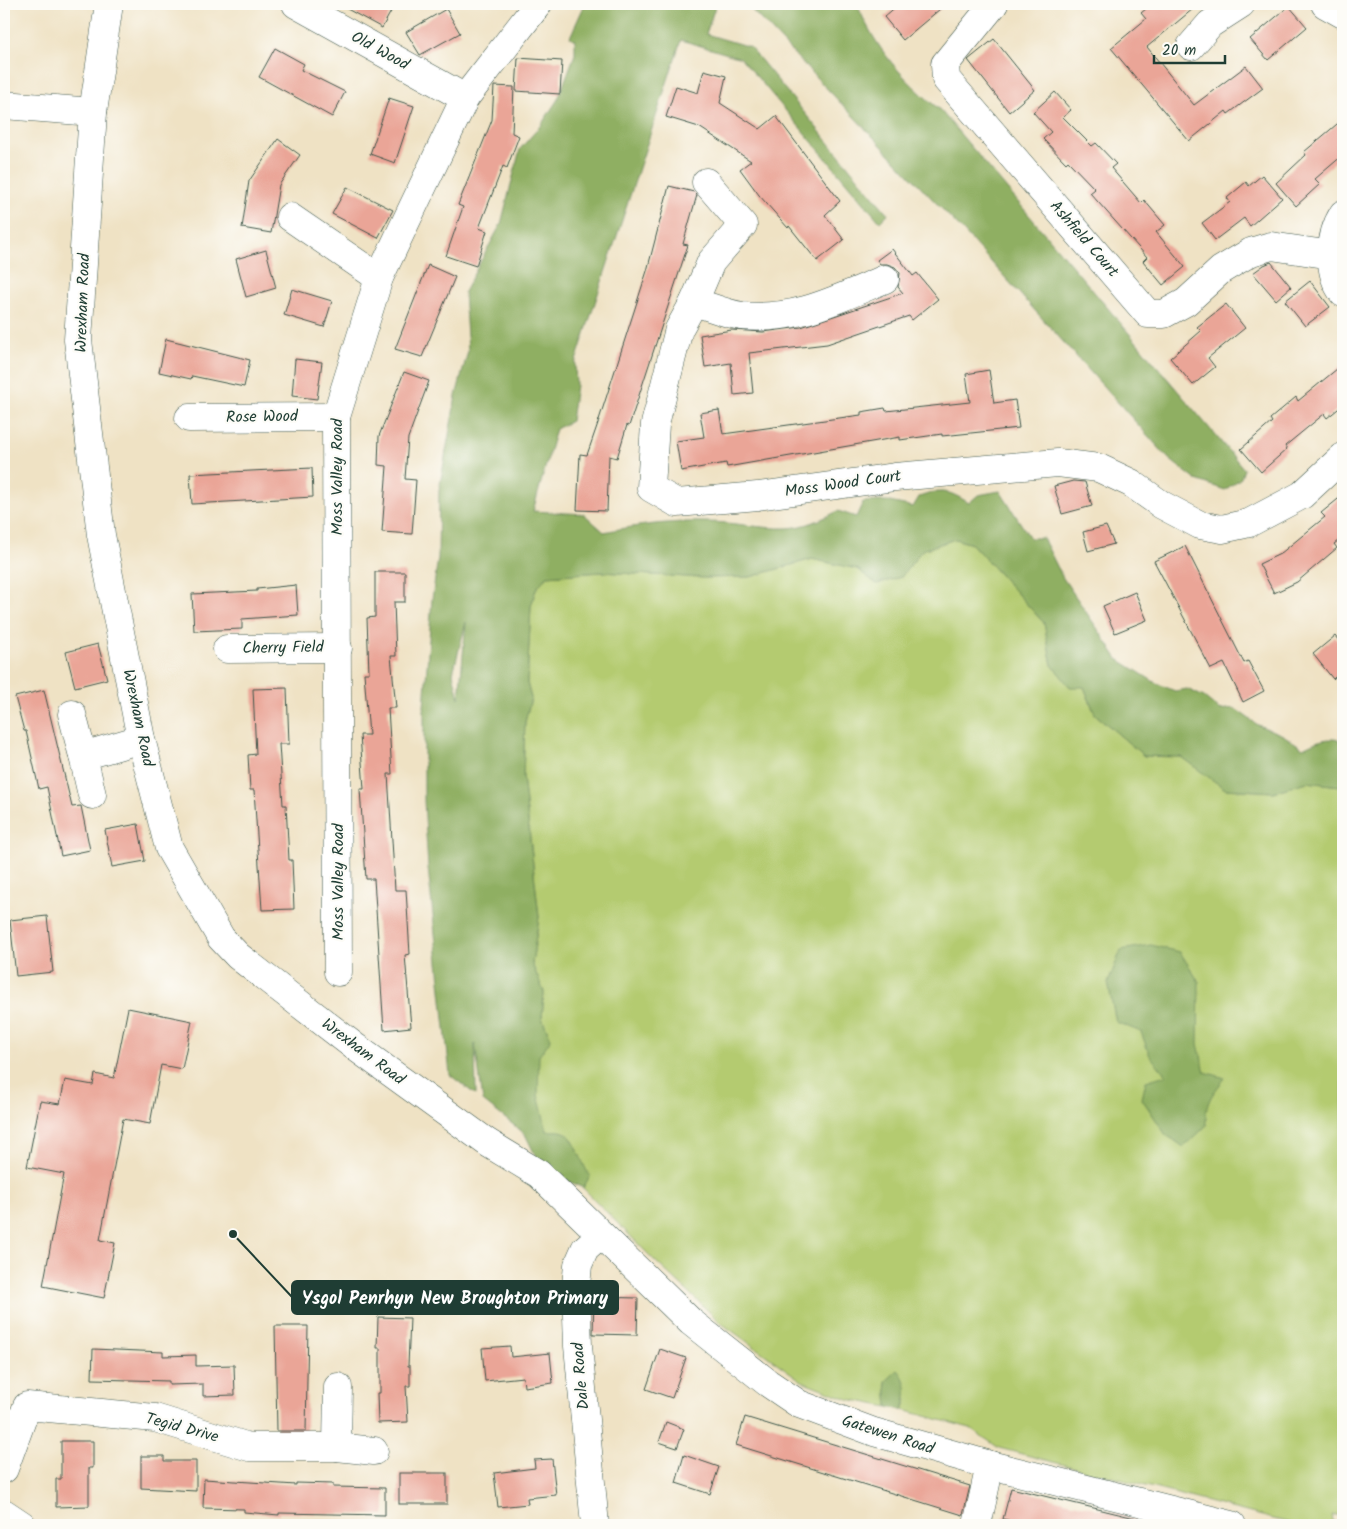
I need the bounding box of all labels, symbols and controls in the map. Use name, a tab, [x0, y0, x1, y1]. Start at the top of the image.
street label: Old Wood	[346, 25, 415, 78]
scale bar	[1154, 32, 1226, 64]
text: 20 m	[1162, 39, 1196, 63]
street label: Ashfield Court	[1043, 195, 1125, 284]
street label: Wrexham Road	[69, 252, 97, 353]
street label: Rose Wood	[226, 404, 299, 430]
street label: Moss Valley Road	[325, 417, 350, 535]
street label: Moss Wood Court	[783, 463, 904, 505]
street label: Cherry Field	[242, 635, 325, 661]
street label: Wrexham Road	[115, 667, 161, 770]
street label: Moss Valley Road	[326, 822, 351, 940]
street label: Wrexham Road	[316, 1012, 411, 1092]
callout: Ysgol Penrhyn New Broughton Primary	[292, 1281, 618, 1314]
text: Ysgol Penrhyn New Broughton Primary	[302, 1285, 609, 1314]
street label: Dale Road	[566, 1340, 596, 1411]
street label: Tegid Drive	[143, 1406, 221, 1450]
street label: Gatewen Road	[839, 1408, 938, 1462]

